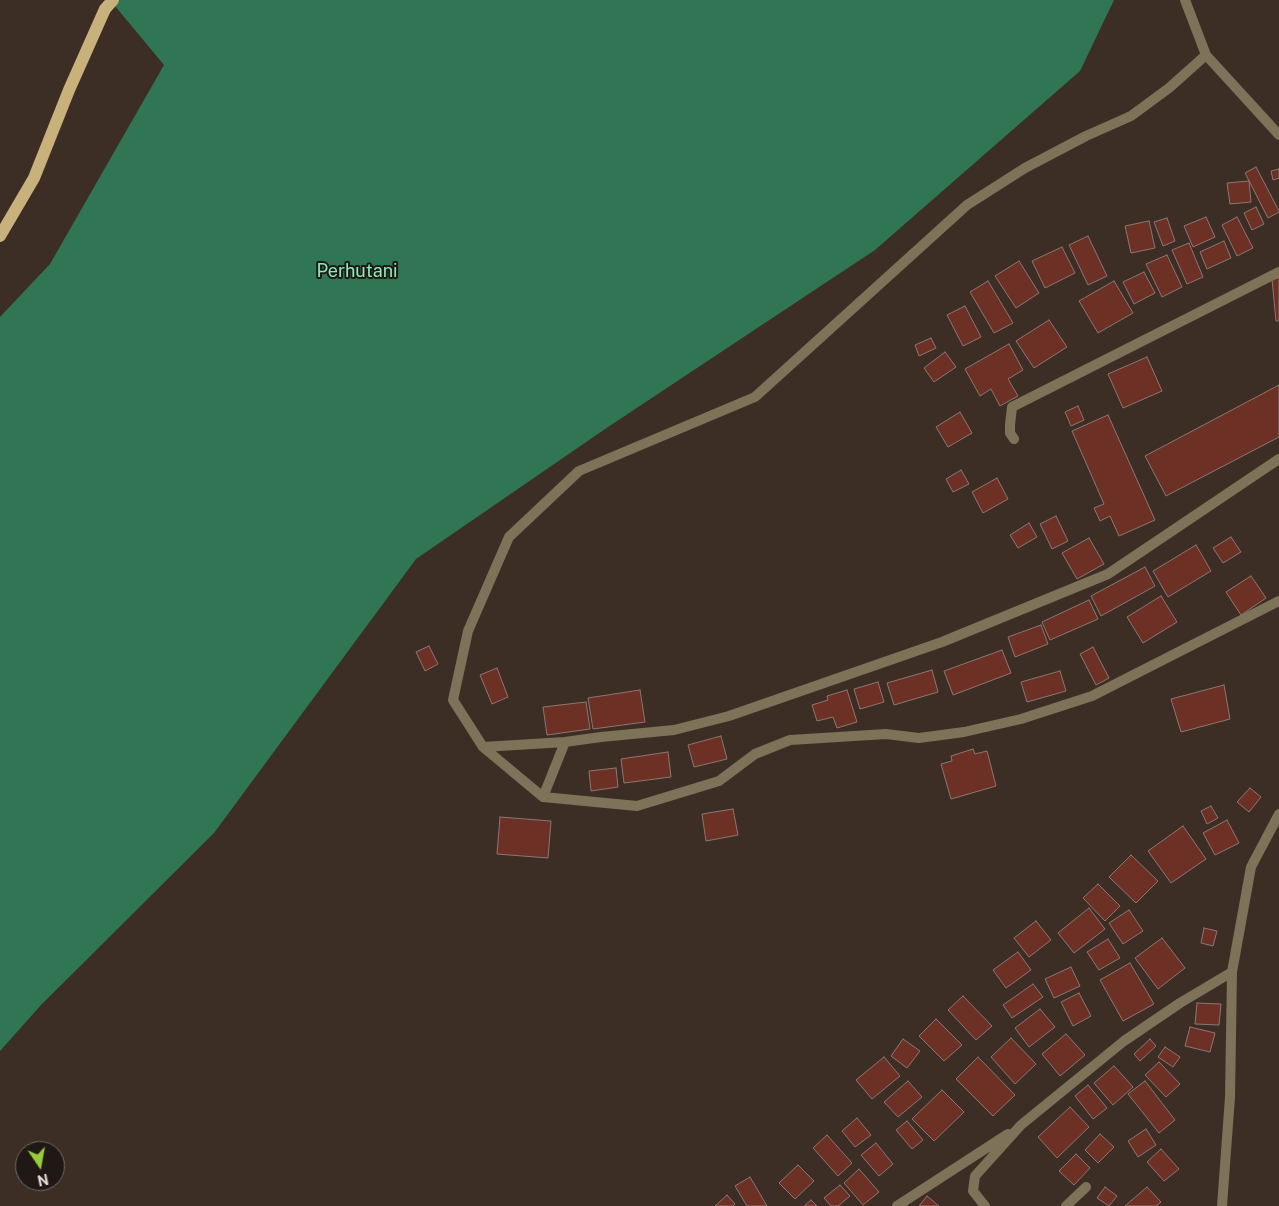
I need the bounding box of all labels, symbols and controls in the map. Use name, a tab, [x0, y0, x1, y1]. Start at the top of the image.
park label: Perhutani	[316, 260, 398, 282]
north arrow	[15, 1141, 65, 1191]
text: N	[36, 1171, 50, 1189]

